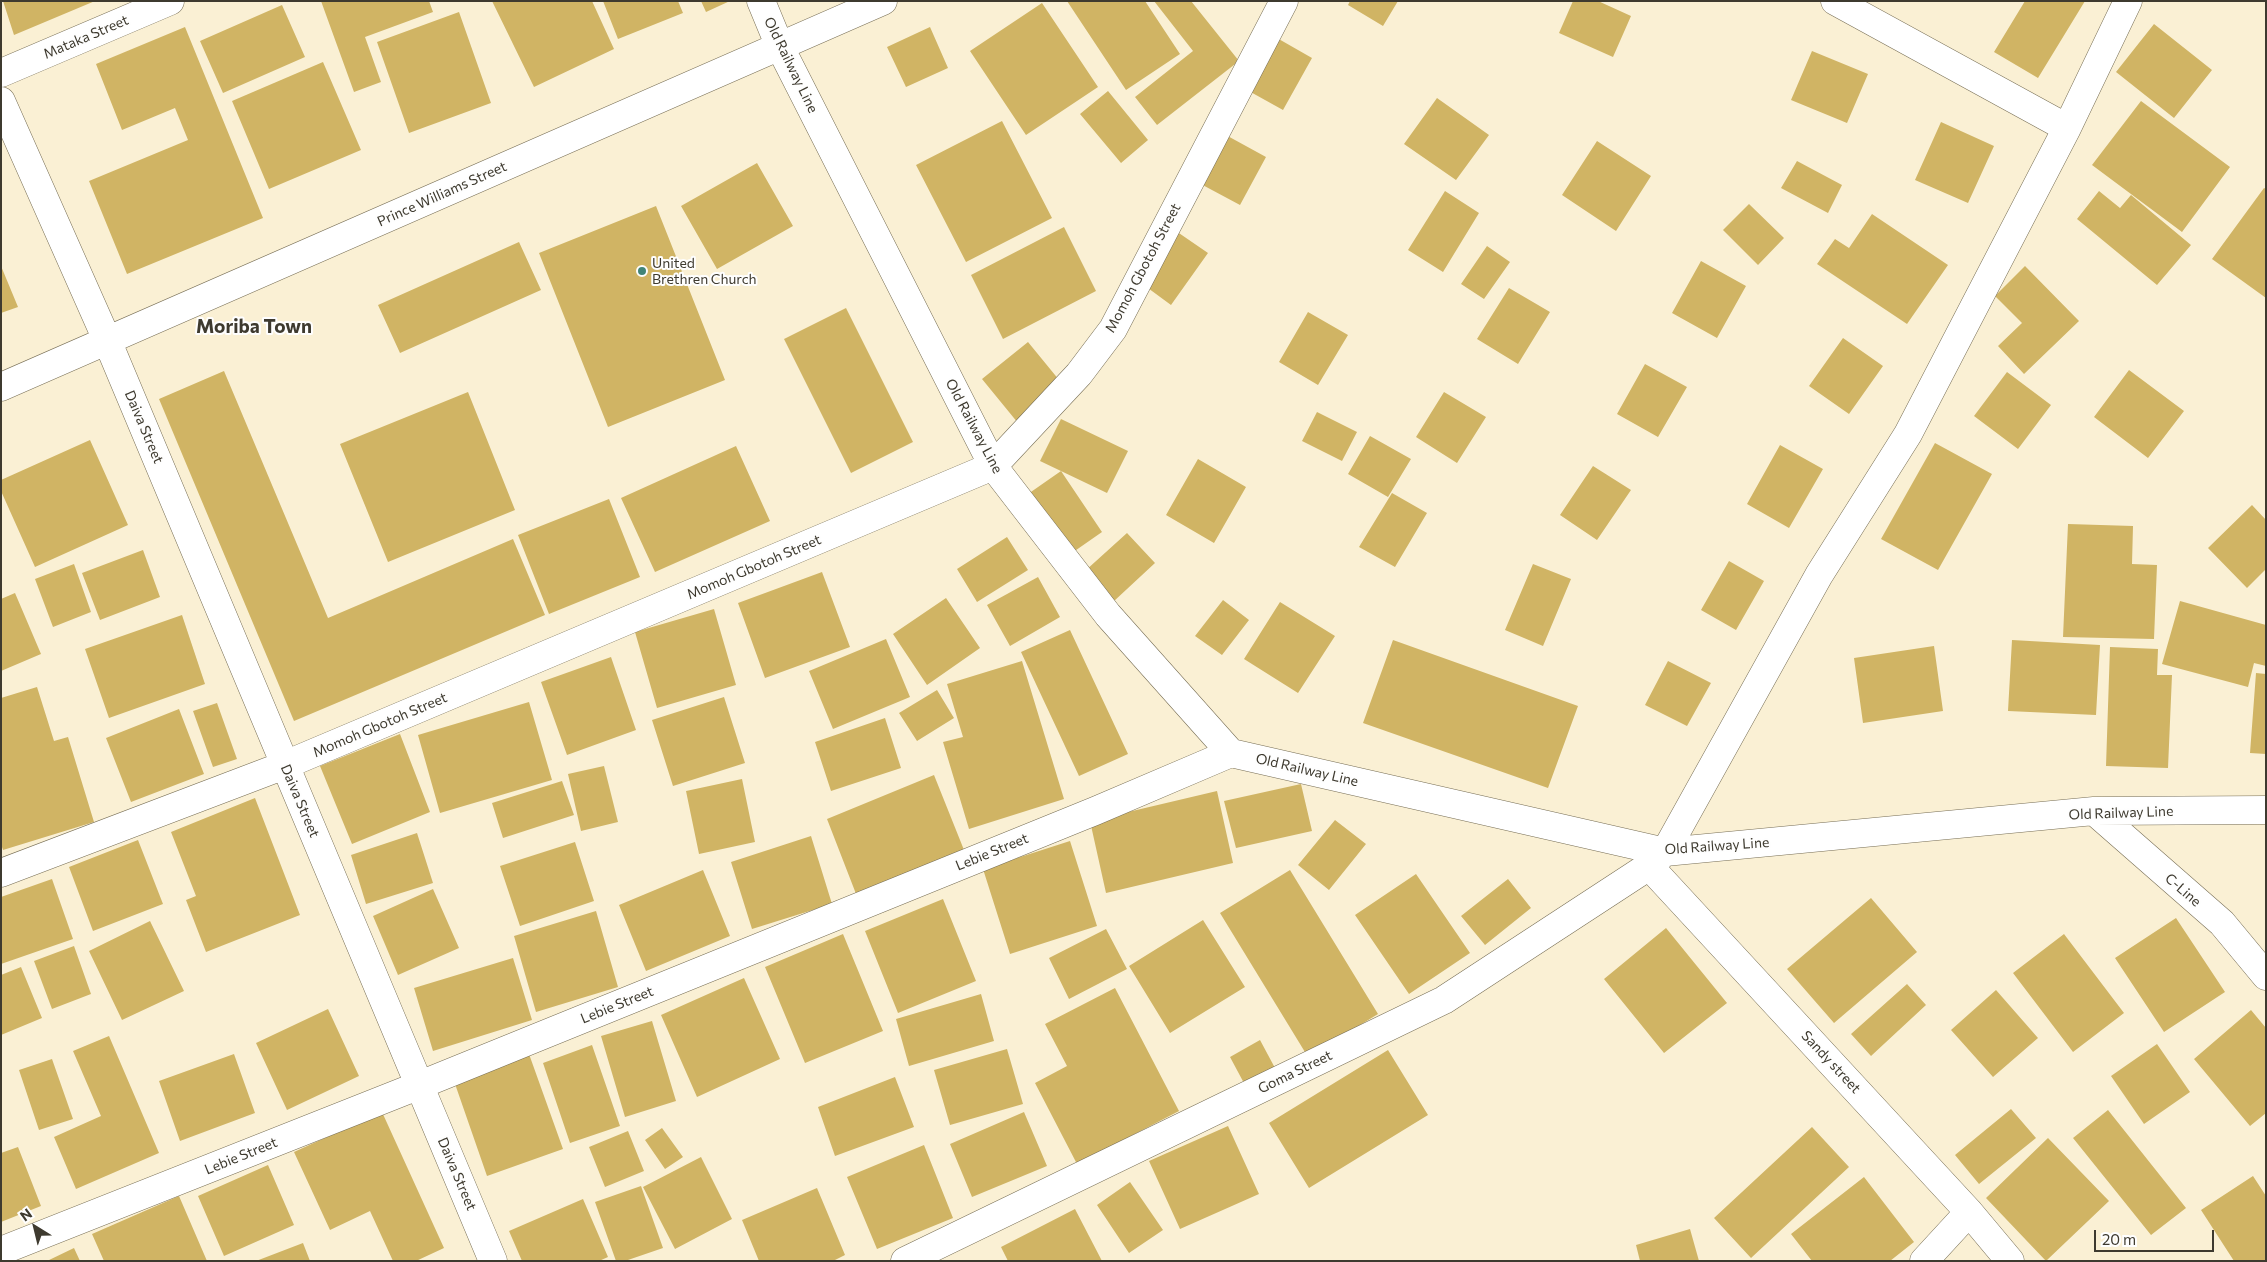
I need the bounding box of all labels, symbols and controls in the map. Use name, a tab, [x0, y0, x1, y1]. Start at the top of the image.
street label: Mataka Street	[41, 12, 131, 62]
street label: Old Railway Line	[760, 14, 822, 116]
street label: Prince Williams Street	[375, 158, 509, 230]
street label: Momoh Gbotoh Street	[1102, 200, 1184, 336]
place label: United Brethren Church	[652, 255, 757, 288]
marker: United Brethren Church	[636, 265, 648, 277]
district label: Moriba Town	[196, 316, 312, 338]
street label: Old Railway Line	[942, 376, 1006, 476]
street label: Daiva Street	[121, 388, 167, 466]
street label: Momoh Gbotoh Street	[684, 531, 824, 603]
street label: Momoh Gbotoh Street	[310, 689, 450, 761]
street label: Old Railway Line	[1254, 750, 1360, 790]
street label: Daiva Street	[277, 762, 323, 840]
street label: Old Railway Line	[2068, 803, 2174, 823]
street label: Lebie Street	[953, 830, 1031, 874]
street label: Old Railway Line	[1664, 834, 1770, 858]
street label: C-Line	[2162, 870, 2204, 910]
street label: Lebie Street	[578, 983, 656, 1027]
street label: Sandy street	[1798, 1027, 1864, 1097]
street label: Goma Street	[1255, 1047, 1335, 1097]
street label: Lebie Street	[202, 1134, 280, 1178]
street label: Daiva Street	[434, 1135, 480, 1213]
north arrow	[10, 1202, 60, 1252]
text: N	[17, 1204, 35, 1224]
scale bar	[2097, 1220, 2217, 1252]
text: 20 m	[2102, 1230, 2136, 1248]

